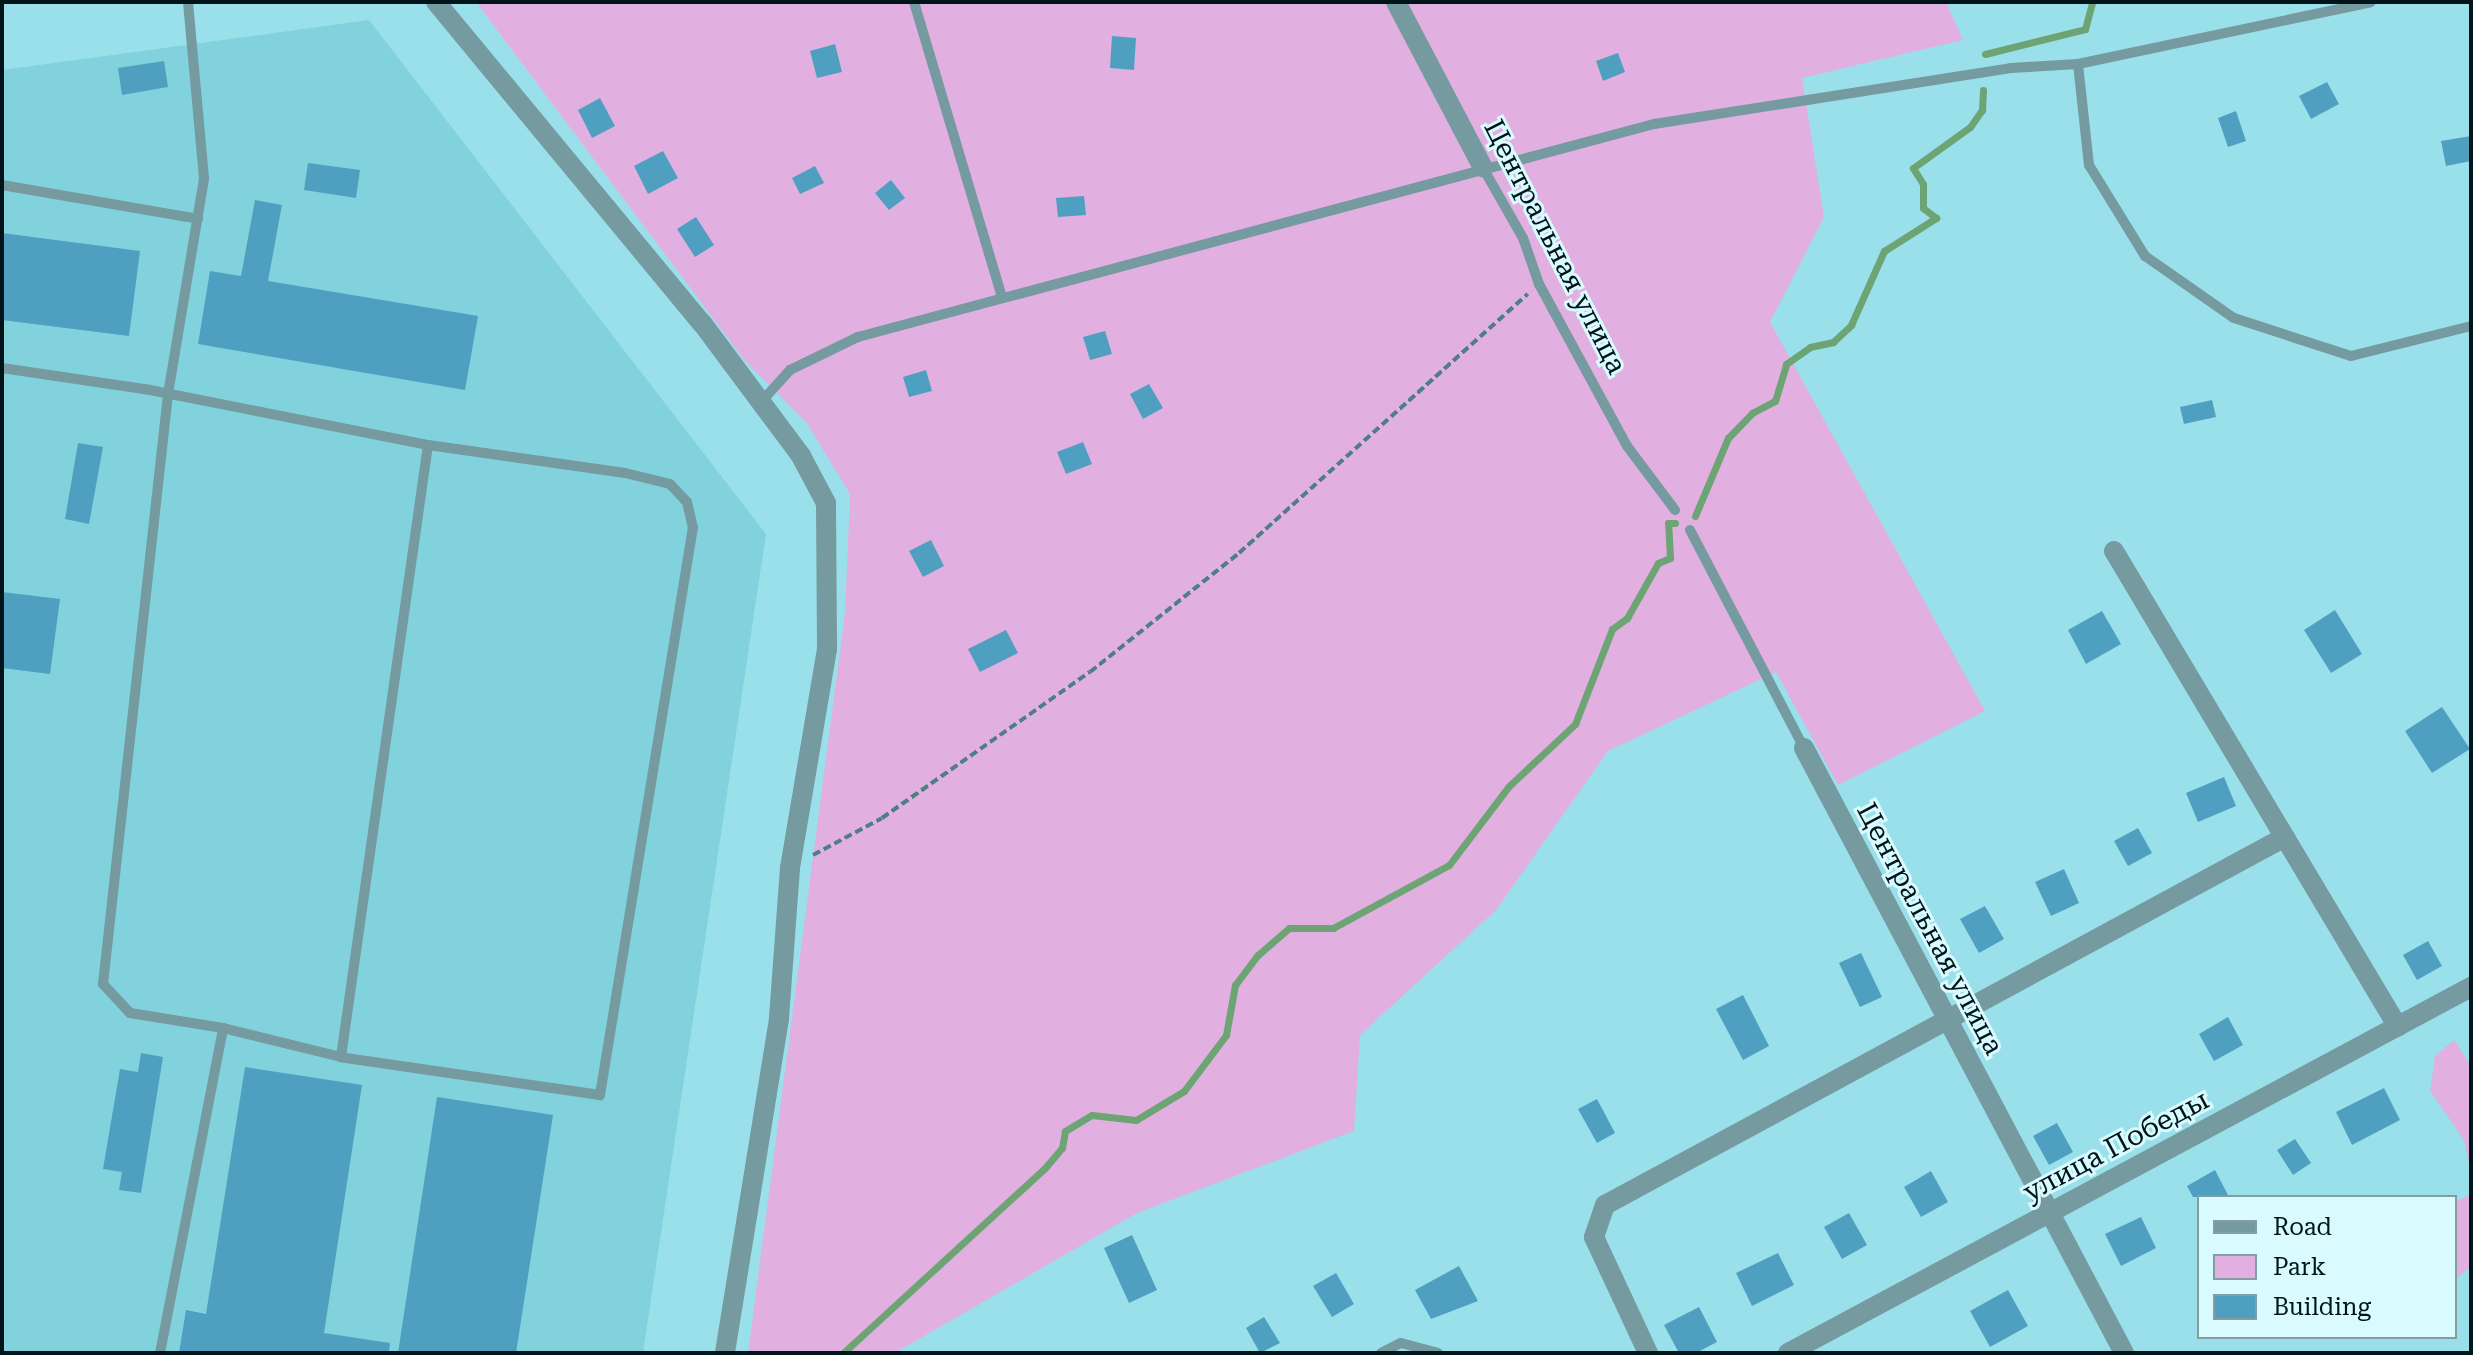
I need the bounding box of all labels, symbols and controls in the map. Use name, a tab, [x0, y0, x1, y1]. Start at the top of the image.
street label: Центральная улица	[1476, 114, 1634, 380]
street label: Центральная улица	[1849, 797, 2011, 1061]
street label: улица Победы	[2017, 1083, 2215, 1209]
legend	[2197, 1195, 2457, 1339]
text: Road	[2273, 1213, 2332, 1241]
text: Park	[2273, 1253, 2326, 1281]
text: Building	[2273, 1293, 2371, 1321]

